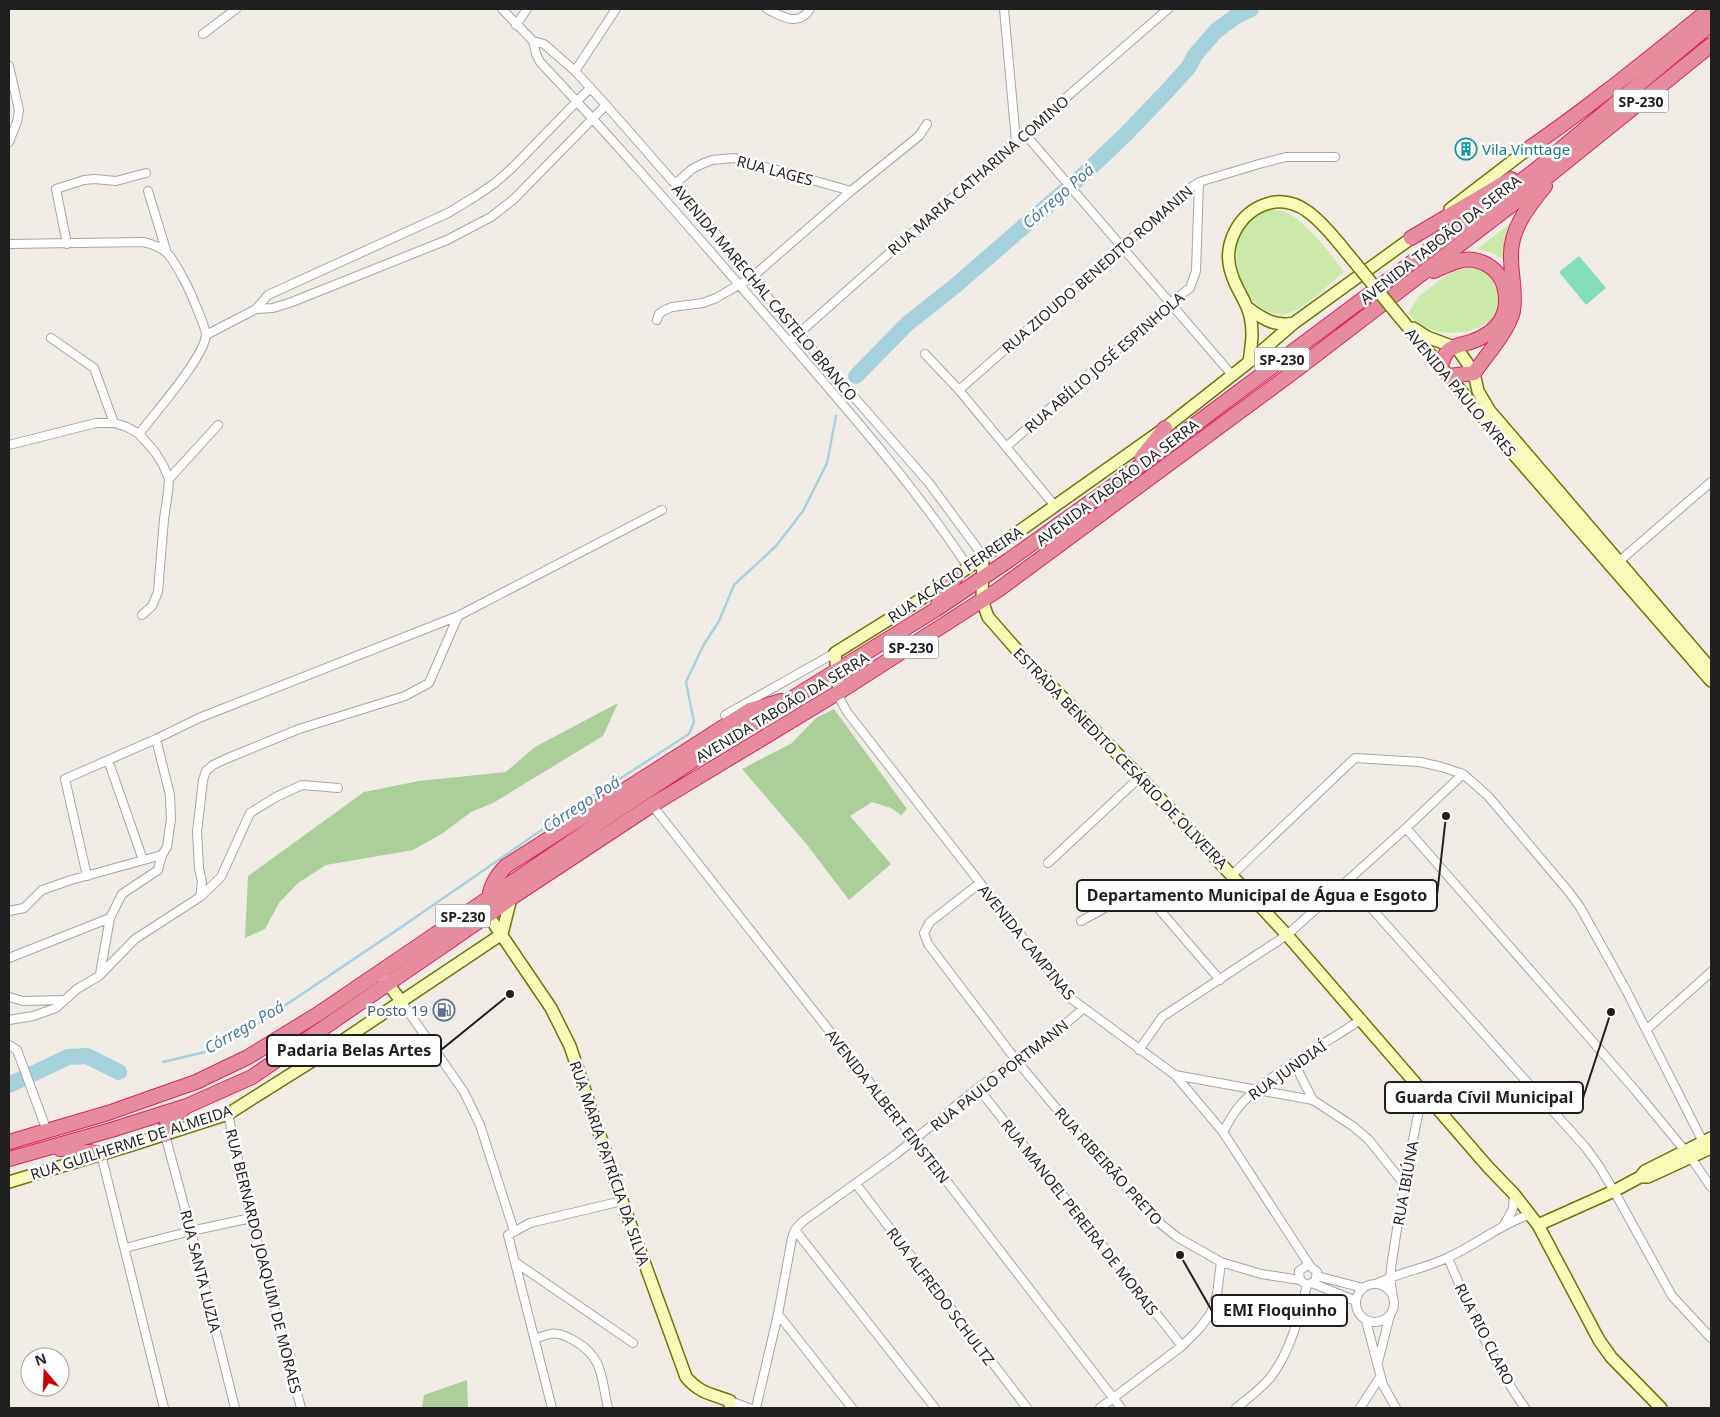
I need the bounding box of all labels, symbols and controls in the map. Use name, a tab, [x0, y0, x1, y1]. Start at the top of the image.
road number: SP-230	[1614, 90, 1668, 112]
street label: RUA MARIA CATHARINA COMINO	[883, 91, 1073, 259]
building icon: Vila Vinttage	[1454, 137, 1478, 161]
place label: Vila Vinttage	[1482, 139, 1570, 159]
street label: RUA LAGES	[735, 150, 815, 190]
water label: Córrego Poá	[1017, 159, 1099, 233]
street label: AVENIDA TABOÃO DA SERRA	[1355, 170, 1525, 308]
street label: AVENIDA MARECHAL CASTELO BRANCO	[668, 179, 862, 405]
street label: RUA ZIOUDO BENEDITO ROMANIN	[998, 181, 1196, 357]
street label: RUA ABÍLIO JOSÉ ESPINHOLA	[1020, 287, 1188, 437]
street label: AVENIDA PAULO AYRES	[1401, 323, 1521, 461]
road number: SP-230	[1254, 348, 1310, 370]
street label: AVENIDA TABOÃO DA SERRA	[1032, 414, 1203, 550]
street label: RUA ACÁCIO FERREIRA	[883, 521, 1027, 627]
road number: SP-230	[884, 636, 938, 659]
street label: ESTRADA BENEDITO CESÁRIO DE OLIVEIRA	[1009, 643, 1233, 873]
street label: AVENIDA TABOÃO DA SERRA	[692, 647, 873, 767]
water label: Córrego Poá	[538, 771, 624, 837]
street label: AVENIDA CAMPINAS	[974, 880, 1080, 1004]
callout: Departamento Municipal de Água e Esgoto	[1077, 880, 1437, 911]
text: Departamento Municipal de Água e Esgoto	[1087, 884, 1427, 906]
road number: SP-230	[436, 904, 490, 928]
water label: Córrego Poá	[200, 995, 288, 1059]
fuel station icon: Posto 19	[432, 998, 456, 1022]
place label: Posto 19	[367, 1000, 428, 1020]
street label: RUA PAULO PORTMANN	[926, 1015, 1072, 1135]
street label: AVENIDA ALBERT EINSTEIN	[822, 1025, 954, 1187]
callout: Padaria Belas Artes	[267, 1035, 441, 1066]
street label: RUA JUNDIAÍ	[1244, 1036, 1330, 1104]
text: Padaria Belas Artes	[277, 1039, 431, 1061]
street label: RUA MARIA PATRÍCIA DA SILVA	[565, 1058, 655, 1268]
callout: Guarda Cívil Municipal	[1385, 1082, 1583, 1113]
text: Guarda Cívil Municipal	[1395, 1086, 1573, 1108]
street label: RUA GUILHERME DE ALMEIDA	[28, 1100, 235, 1184]
street label: RUA RIBEIRÃO PRETO	[1051, 1103, 1167, 1229]
street label: RUA MANOEL PEREIRA DE MORAIS	[997, 1115, 1163, 1319]
street label: RUA BERNARDO JOAQUIM DE MORAES	[221, 1127, 307, 1395]
street label: RUA IBIÚNA	[1388, 1139, 1422, 1227]
street label: RUA SANTA LUZIA	[176, 1208, 226, 1335]
street label: RUA ALFREDO SCHULTZ	[883, 1223, 999, 1369]
street label: RUA RIO CLARO	[1451, 1280, 1519, 1388]
callout: EMI Floquinho	[1212, 1295, 1347, 1326]
text: EMI Floquinho	[1223, 1299, 1337, 1321]
north arrow	[20, 1347, 70, 1397]
text: N	[32, 1348, 49, 1370]

